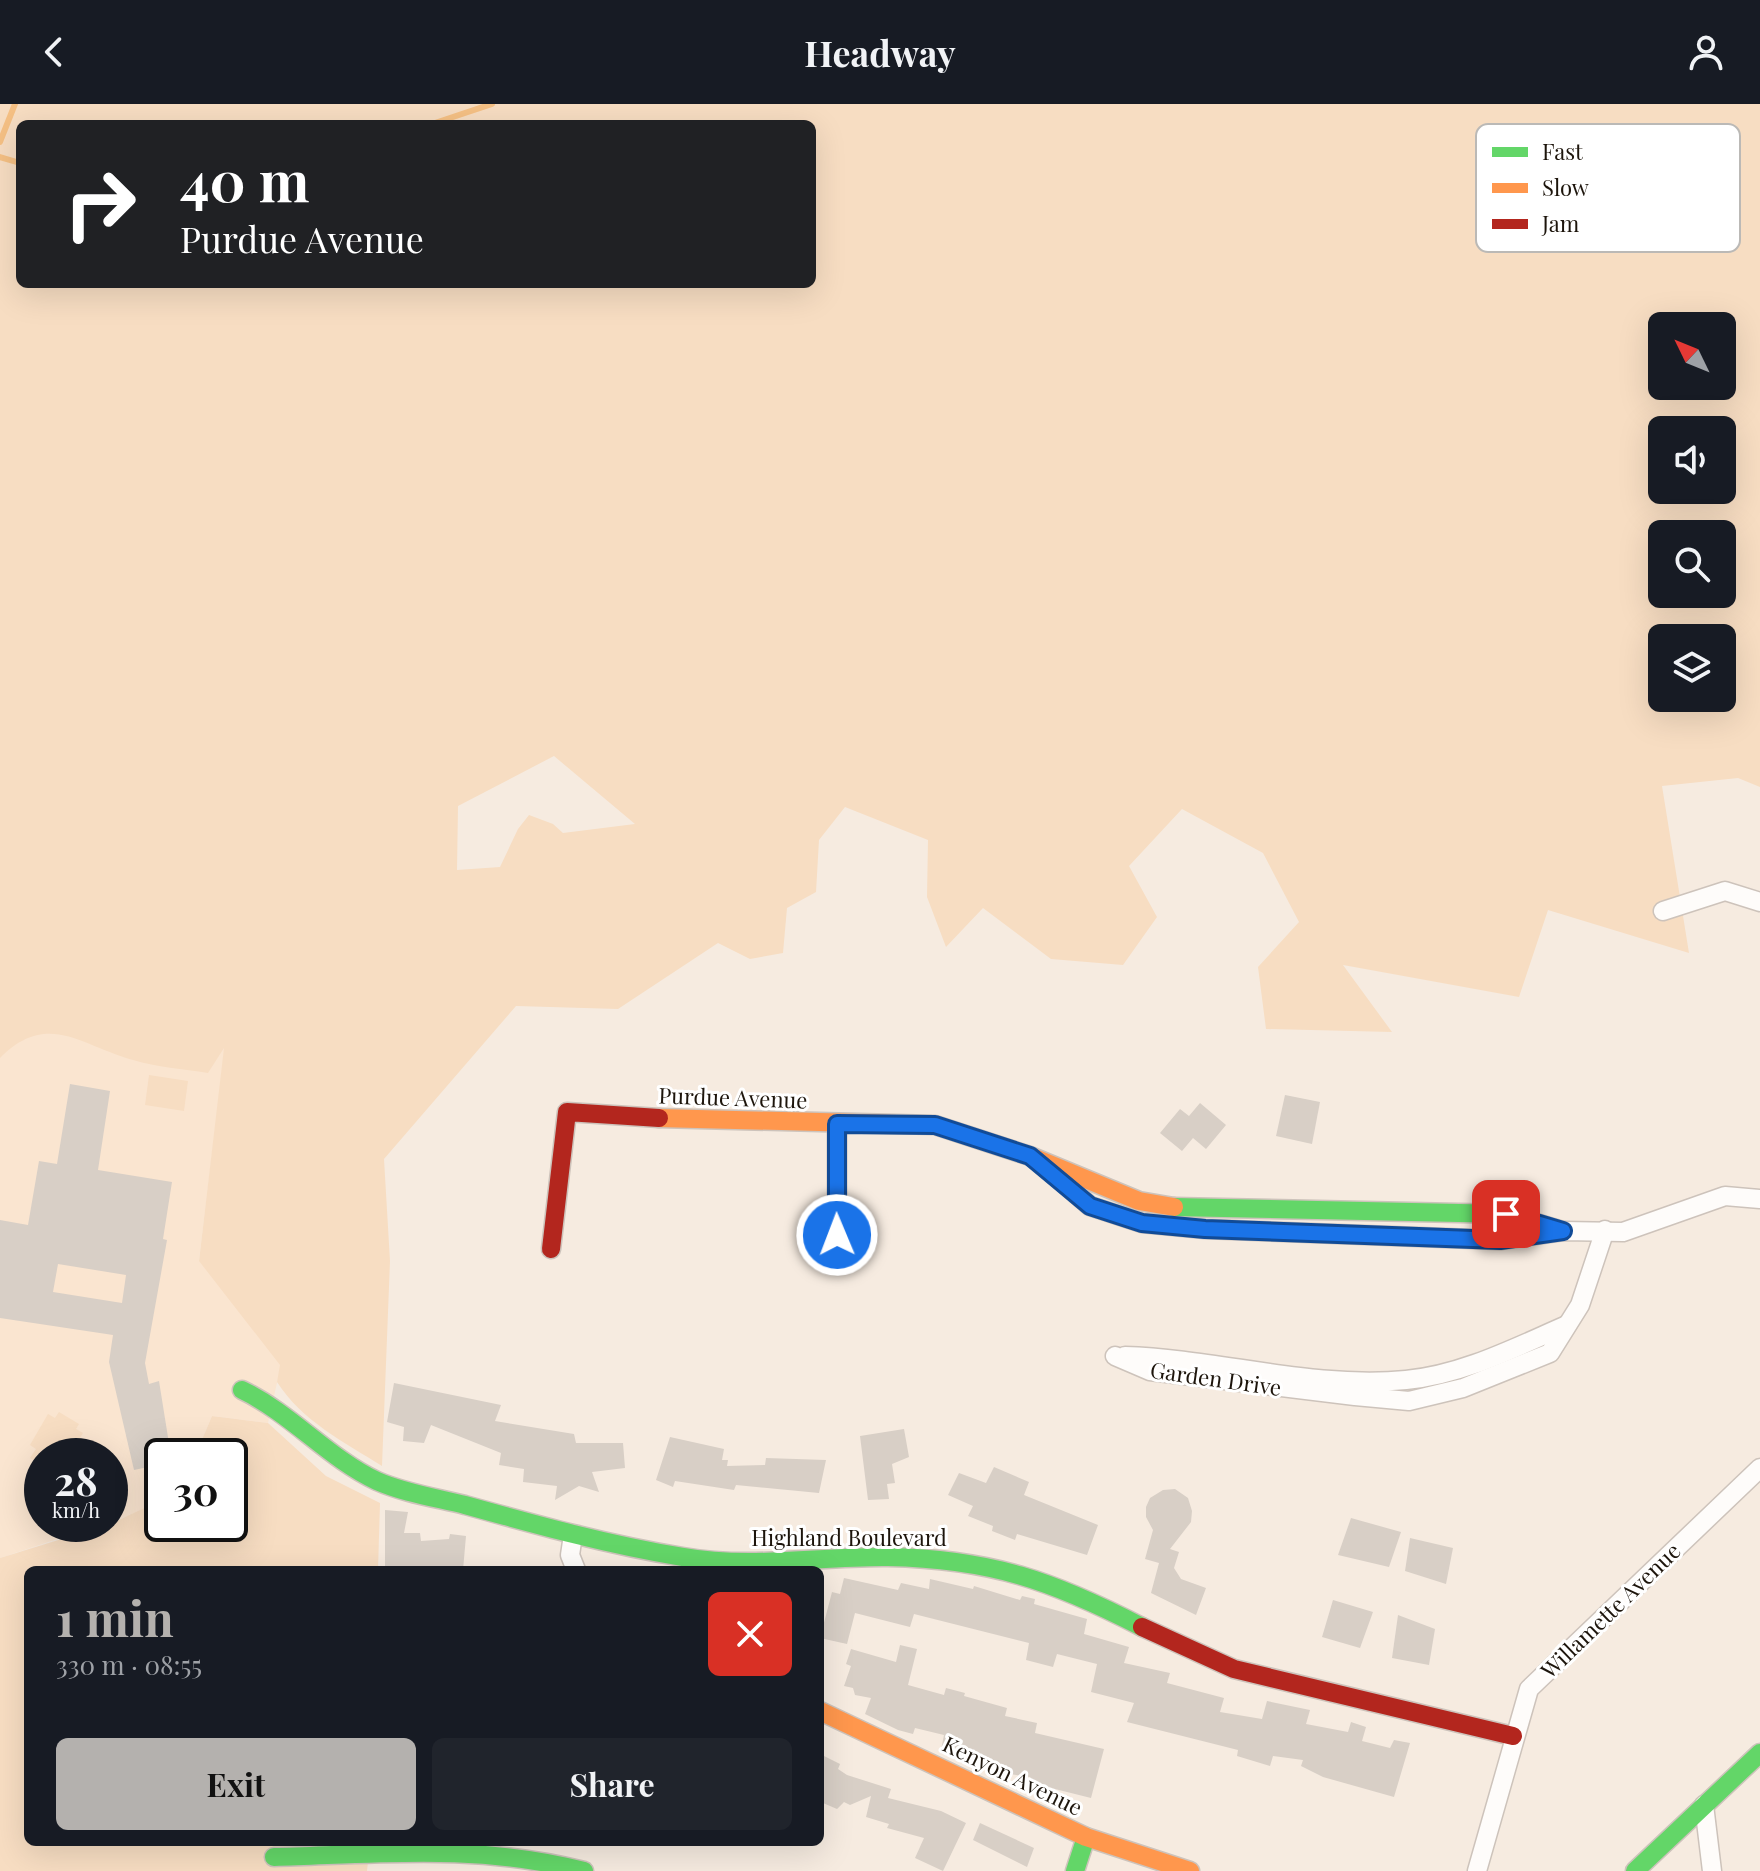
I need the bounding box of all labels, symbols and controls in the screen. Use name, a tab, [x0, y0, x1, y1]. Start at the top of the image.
text: Headway	[804, 28, 956, 76]
icon: back	[32, 30, 76, 74]
icon: person	[1684, 30, 1728, 74]
legend	[1476, 124, 1740, 252]
text: Fast	[1542, 136, 1584, 166]
text: 40 m	[180, 142, 309, 217]
icon: right	[48, 152, 152, 256]
text: Slow	[1542, 172, 1589, 202]
text: Jam	[1541, 208, 1580, 238]
text: Purdue Avenue	[180, 214, 424, 262]
north arrow	[1648, 312, 1736, 400]
map controls	[1648, 312, 1736, 712]
button: sound	[1648, 416, 1736, 504]
button: search	[1648, 520, 1736, 608]
button: layers	[1648, 624, 1736, 712]
street label: Purdue Avenue	[658, 1079, 808, 1115]
pin	[1472, 1180, 1540, 1248]
icon: arrive	[1484, 1192, 1528, 1236]
position arrow	[795, 1193, 879, 1277]
street label: Garden Drive	[1149, 1354, 1283, 1402]
speed limit sign: 30	[144, 1438, 248, 1542]
text: 28	[54, 1453, 98, 1506]
text: km/h	[52, 1496, 100, 1523]
street label: Highland Boulevard	[751, 1522, 947, 1552]
street label: Willamette Avenue	[1533, 1536, 1686, 1685]
text: 1 min	[56, 1585, 174, 1649]
button: close	[708, 1592, 792, 1676]
text: 330 m · 08:55	[56, 1647, 202, 1682]
street label: Kenyon Avenue	[938, 1728, 1088, 1822]
button: Exit	[56, 1738, 416, 1830]
button: Share	[432, 1738, 792, 1830]

